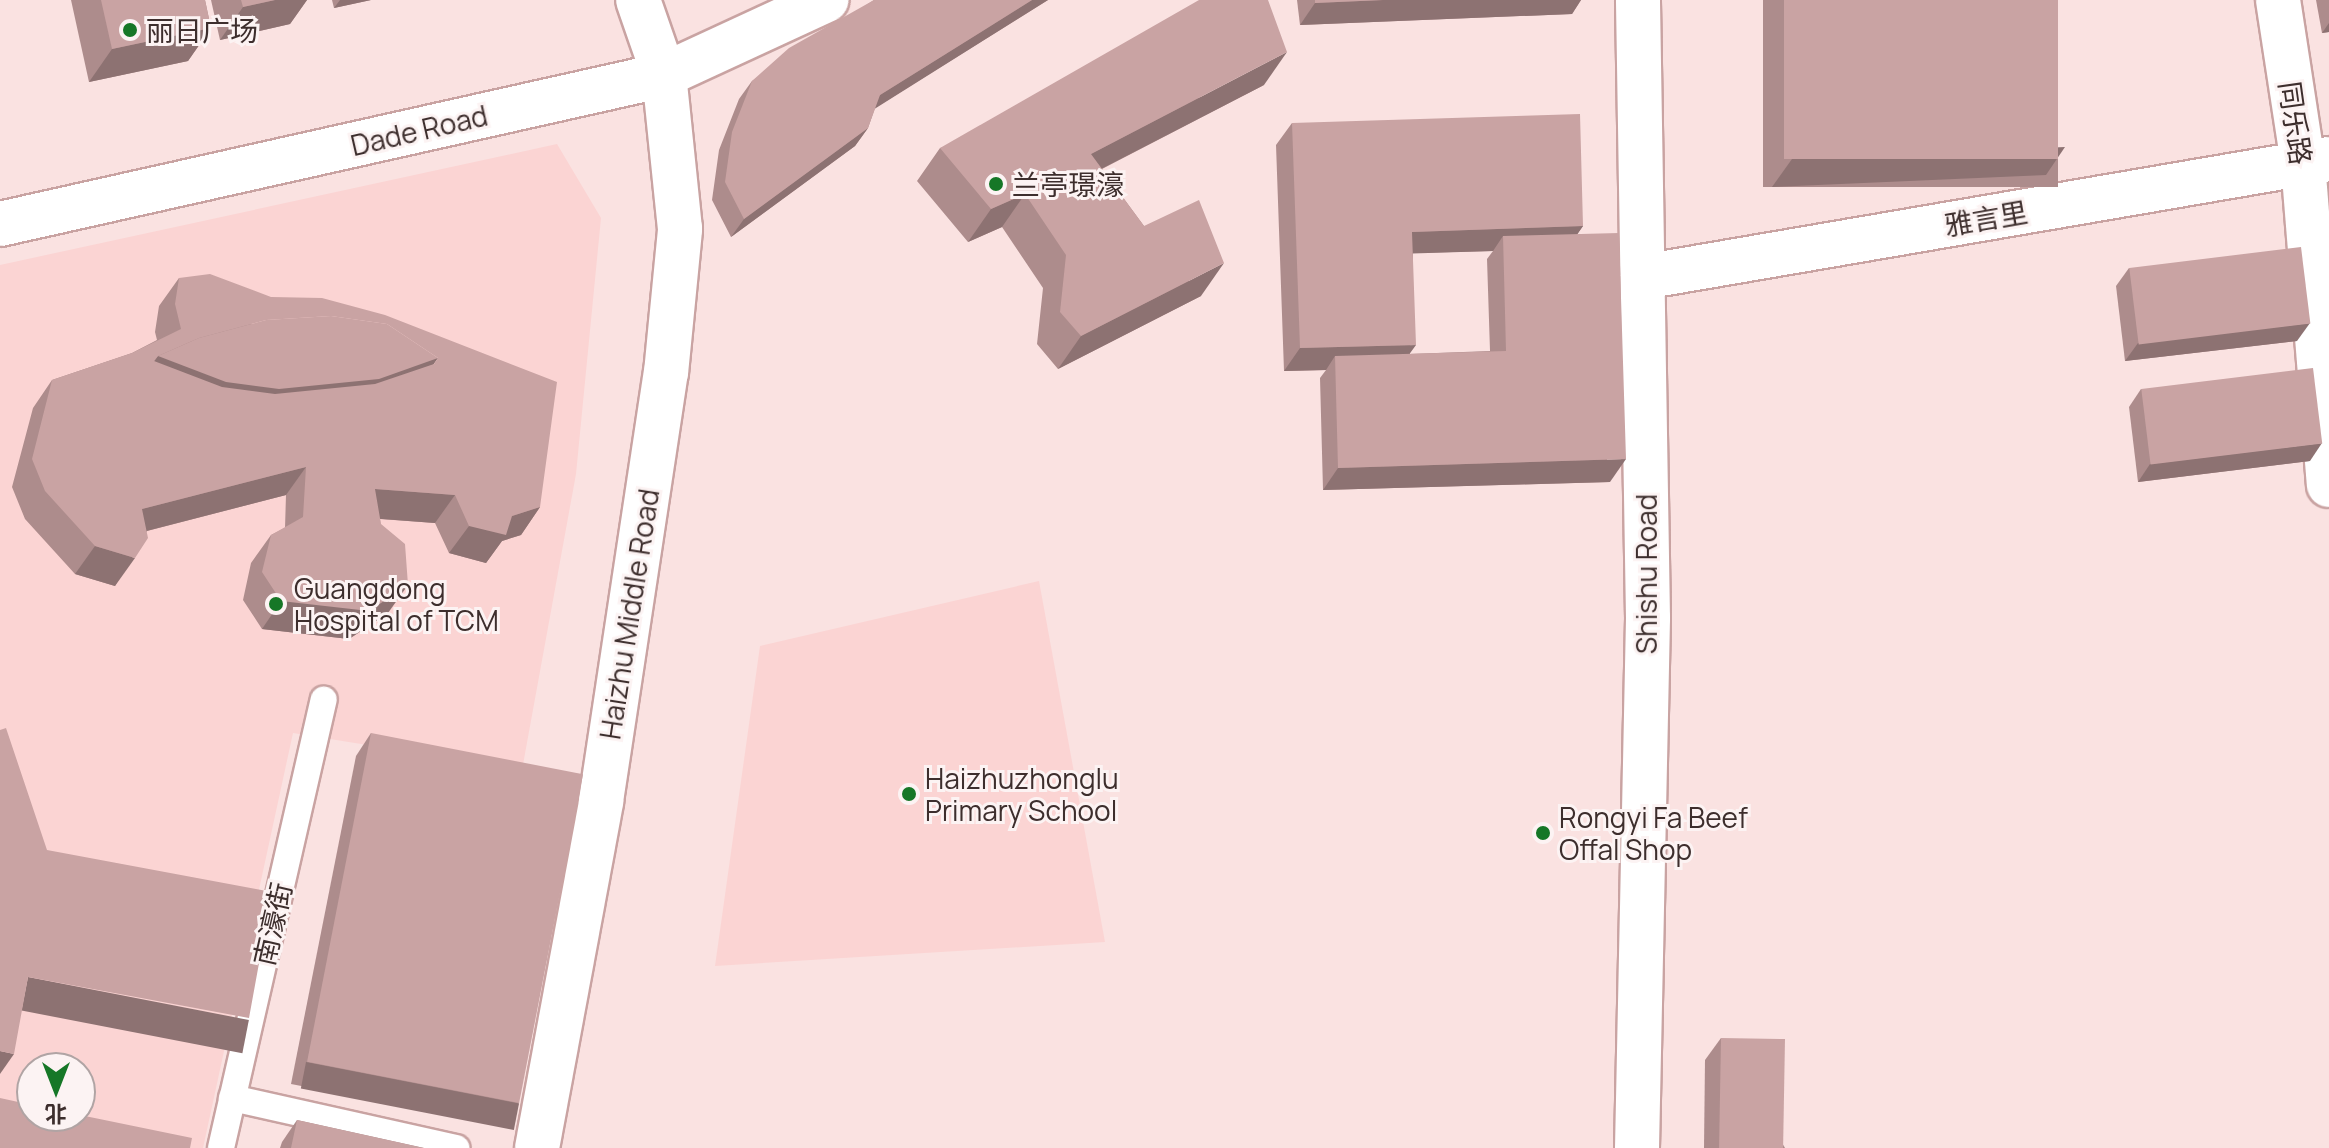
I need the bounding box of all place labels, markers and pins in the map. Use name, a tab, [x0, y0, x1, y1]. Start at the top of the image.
place label: 丽日广场	[146, 13, 258, 47]
marker: 丽日广场	[121, 21, 139, 39]
place label: 兰亭璟濠	[1012, 167, 1124, 201]
marker: 兰亭璟濠	[987, 175, 1005, 193]
place label: Guangdong Hospital of TCM	[294, 571, 499, 637]
marker: Guangdong Hospital of TCM	[265, 593, 287, 615]
place label: Haizhuzhonglu Primary School	[925, 761, 1119, 827]
marker: Haizhuzhonglu Primary School	[900, 785, 918, 803]
place label: Rongyi Fa Beef Offal Shop	[1559, 800, 1748, 866]
marker: Rongyi Fa Beef Offal Shop	[1534, 824, 1552, 842]

